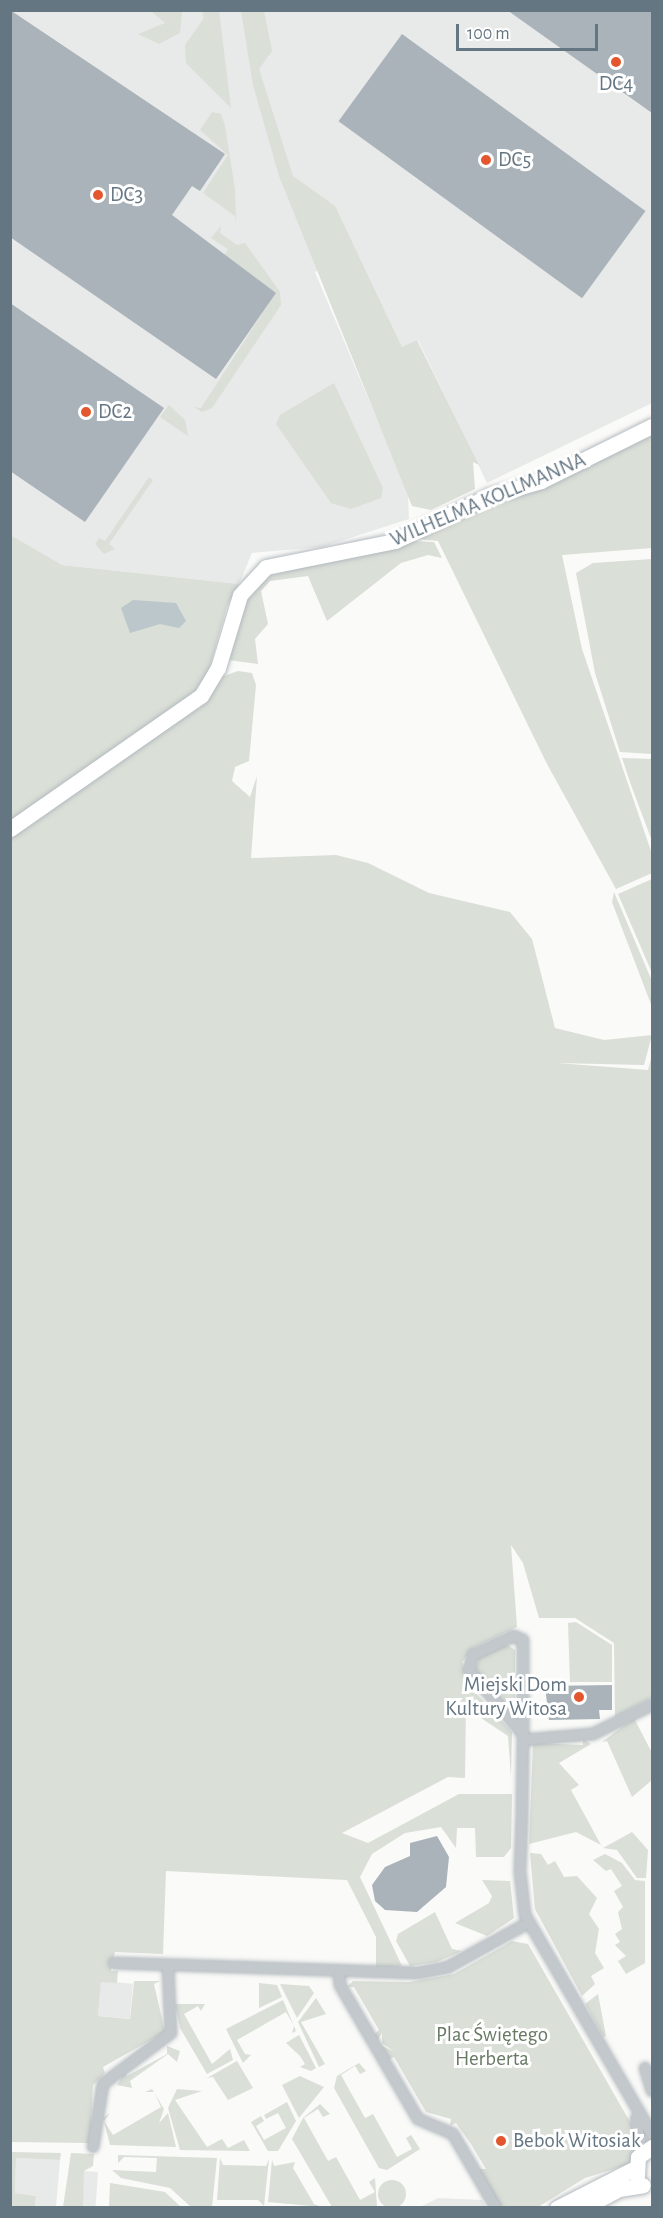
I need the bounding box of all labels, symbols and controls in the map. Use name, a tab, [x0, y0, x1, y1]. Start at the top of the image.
scale bar	[459, 12, 602, 50]
text: 100 m	[467, 25, 510, 43]
marker: DC4	[609, 55, 623, 69]
place label: DC4	[599, 71, 633, 97]
place label: DC5	[498, 147, 531, 173]
marker: DC5	[479, 153, 493, 167]
place label: DC3	[110, 182, 143, 208]
marker: DC3	[91, 188, 105, 202]
place label: DC2	[98, 399, 132, 425]
marker: DC2	[79, 405, 93, 419]
street label: WILHELMA KOLLMANNA	[386, 447, 590, 553]
place label: Miejski Dom Kultury Witosa	[445, 1672, 567, 1722]
marker: Miejski Dom Kultury Witosa	[572, 1690, 586, 1704]
park label: Plac Świętego Herberta	[436, 2022, 548, 2072]
place label: Bebok Witosiak	[513, 2128, 641, 2154]
marker: Bebok Witosiak	[494, 2134, 508, 2148]

